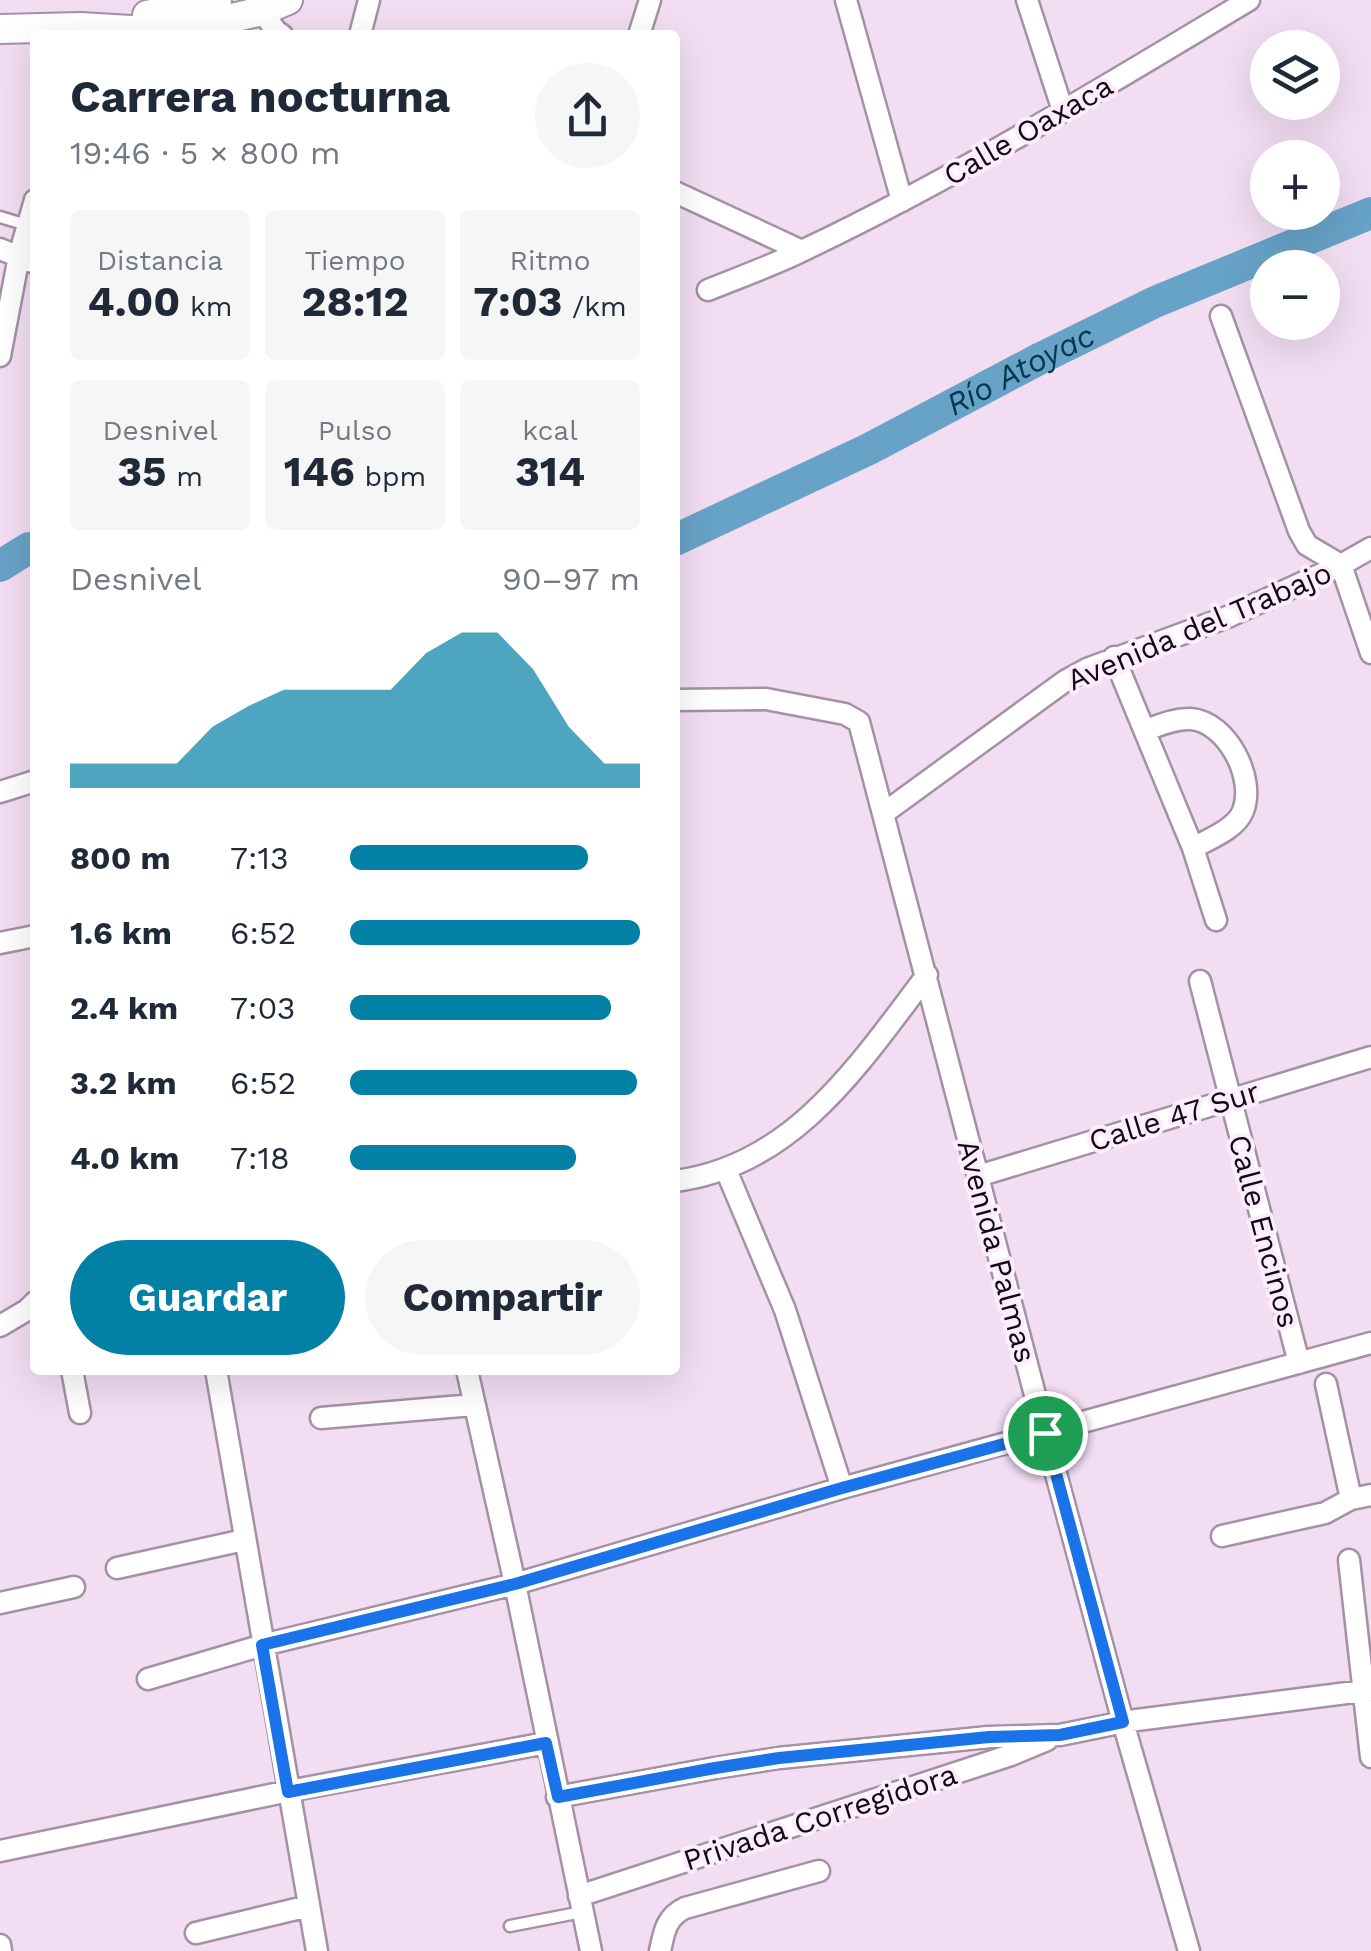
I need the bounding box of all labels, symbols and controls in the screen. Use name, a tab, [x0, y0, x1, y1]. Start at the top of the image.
map controls	[1250, 30, 1340, 340]
button: layers	[1250, 30, 1340, 120]
button: share	[535, 63, 640, 168]
street label: Calle Oaxaca	[937, 68, 1119, 192]
text: Carrera nocturna	[70, 70, 450, 123]
text: 19:46 · 5 × 800 m	[70, 134, 340, 172]
button: +	[1250, 140, 1340, 230]
text: Distancia	[97, 244, 223, 277]
text: Tiempo	[304, 244, 406, 277]
text: Ritmo	[509, 244, 591, 277]
button: −	[1250, 250, 1340, 340]
text: 4.00	[88, 277, 180, 326]
text: 28:12	[301, 277, 409, 326]
text: 7:03	[473, 277, 562, 326]
text: km	[180, 290, 232, 323]
text: /km	[562, 290, 627, 323]
water label: Río Atoyac	[940, 316, 1100, 424]
text: Desnivel	[102, 414, 218, 447]
text: Pulso	[318, 414, 392, 447]
text: kcal	[522, 414, 578, 447]
text: 35	[117, 447, 167, 496]
text: 146	[284, 447, 355, 496]
text: 314	[515, 447, 585, 496]
text: m	[167, 460, 203, 493]
text: bpm	[355, 460, 426, 493]
street label: Avenida del Trabajo	[1062, 554, 1336, 698]
text: Desnivel	[70, 560, 202, 598]
text: 90–97 m	[502, 560, 640, 598]
text: 800 m	[70, 839, 171, 877]
text: 7:13	[230, 839, 289, 877]
text: 1.6 km	[70, 914, 172, 952]
text: 6:52	[230, 914, 296, 952]
text: 2.4 km	[70, 989, 178, 1027]
text: 7:03	[230, 989, 295, 1027]
text: 3.2 km	[70, 1064, 177, 1102]
text: 6:52	[230, 1064, 296, 1102]
street label: Calle 47 Sur	[1085, 1073, 1263, 1159]
street label: Calle Encinos	[1221, 1131, 1307, 1331]
street label: Avenida Palmas	[950, 1136, 1044, 1366]
text: 4.0 km	[70, 1139, 179, 1177]
text: 7:18	[230, 1139, 290, 1177]
button: Guardar	[70, 1240, 345, 1355]
button: Compartir	[365, 1240, 640, 1355]
pin	[1003, 1391, 1088, 1476]
icon: arrive	[1018, 1406, 1073, 1461]
street label: Privada Corregidora	[679, 1756, 961, 1878]

